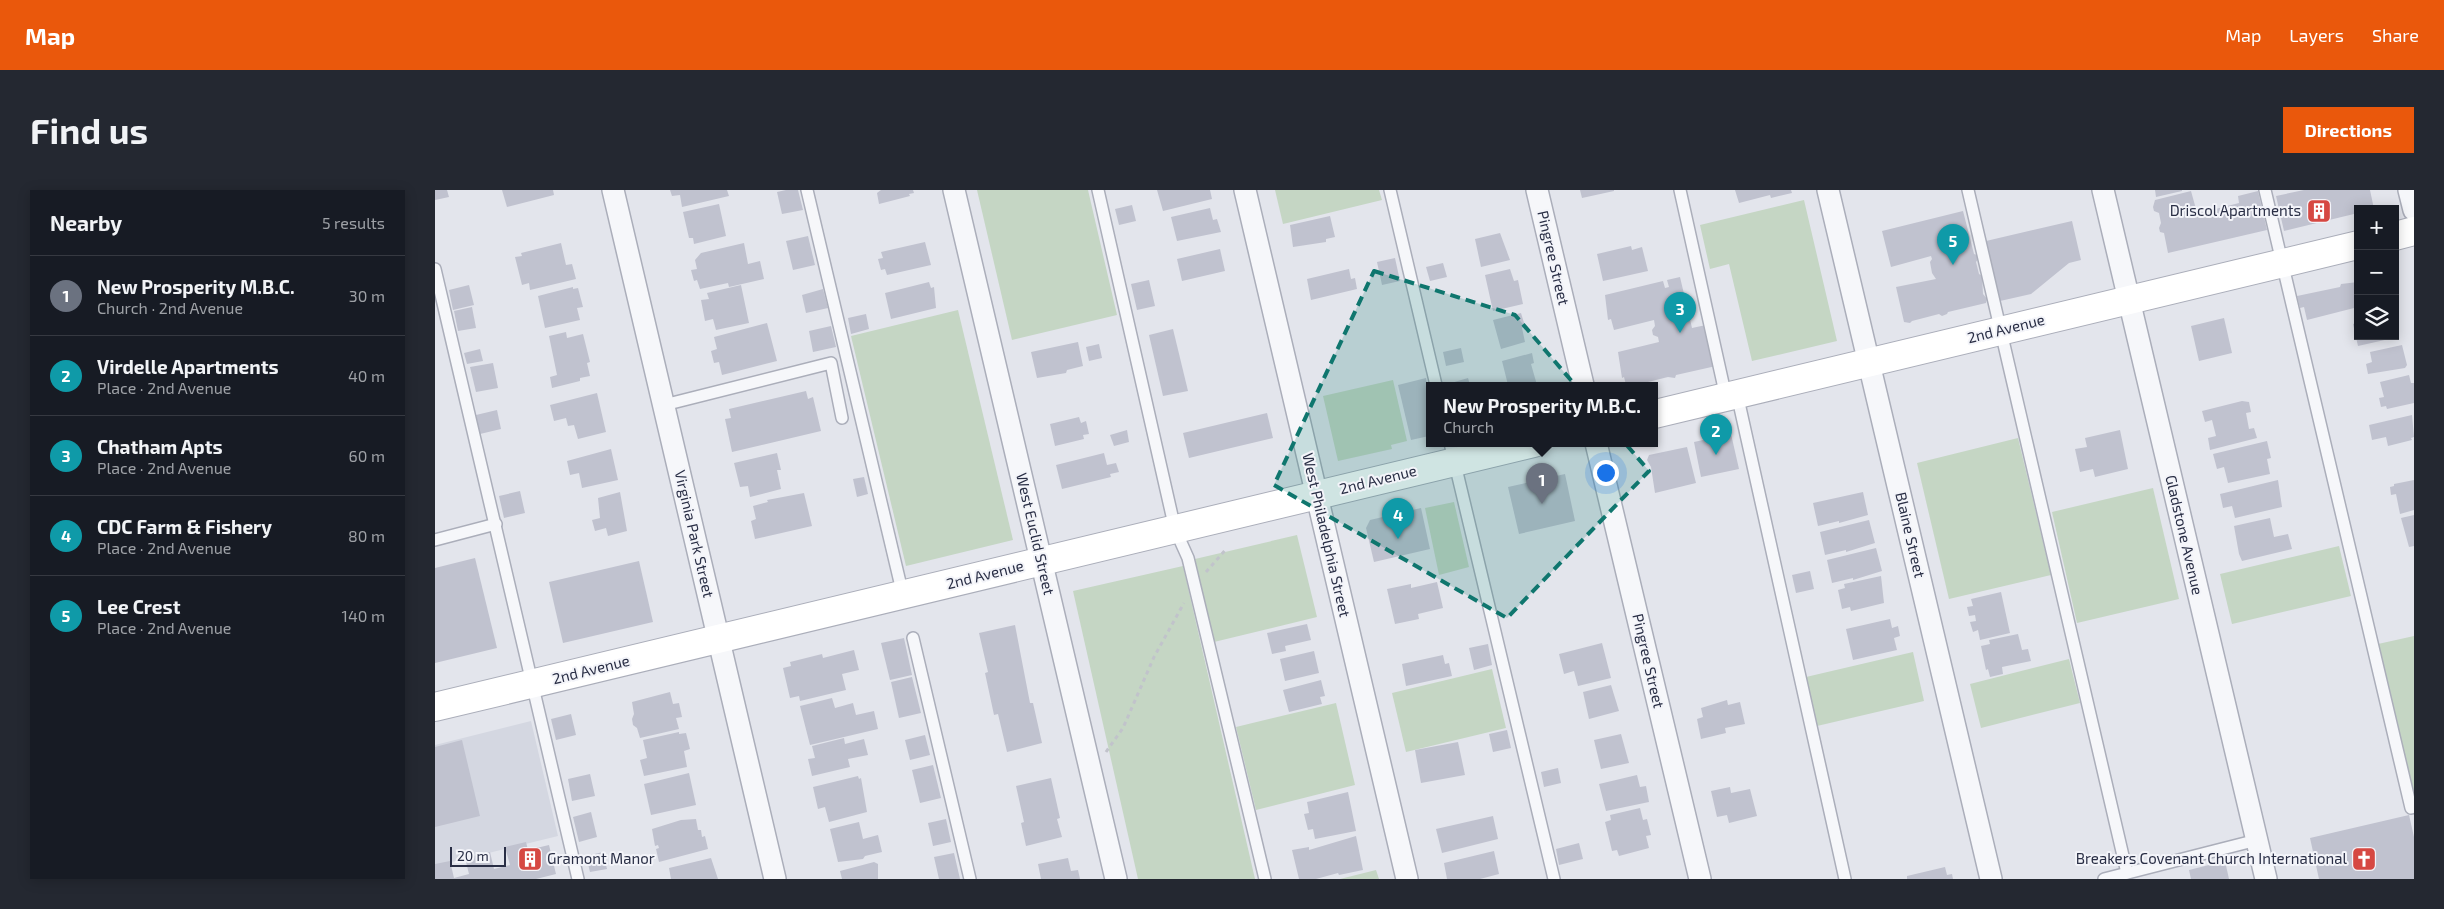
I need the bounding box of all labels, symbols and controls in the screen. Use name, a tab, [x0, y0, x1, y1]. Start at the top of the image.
text: Map	[25, 21, 75, 50]
text: Map	[2225, 24, 2261, 46]
text: Layers	[2289, 24, 2344, 46]
text: Share	[2372, 24, 2419, 46]
button: Directions	[2283, 107, 2414, 153]
text: Find us	[30, 109, 148, 151]
building icon: Driscol Apartments	[2306, 198, 2332, 224]
place label: Driscol Apartments	[2170, 201, 2301, 219]
map controls	[2354, 205, 2399, 340]
button: +	[2354, 205, 2399, 250]
street label: Pingree Street	[1534, 209, 1574, 307]
text: Nearby	[50, 210, 122, 235]
text: 5 results	[322, 213, 385, 232]
pin: 5	[1937, 224, 1969, 265]
button: −	[2354, 250, 2399, 295]
text: New Prosperity M.B.C.	[97, 275, 295, 298]
text: 1	[63, 286, 69, 305]
text: 30 m	[349, 286, 385, 305]
pin: 3	[1664, 292, 1696, 333]
button: layers	[2354, 295, 2399, 340]
text: Church · 2nd Avenue	[97, 298, 243, 317]
street label: 2nd Avenue	[1965, 310, 2046, 346]
text: Virdelle Apartments	[97, 355, 279, 378]
text: 2	[61, 366, 71, 385]
text: 40 m	[348, 366, 385, 385]
text: Place · 2nd Avenue	[97, 378, 231, 397]
popup	[1426, 382, 1658, 447]
text: New Prosperity M.B.C.	[1443, 394, 1641, 417]
pin: 2	[1700, 414, 1732, 455]
text: Church	[1443, 417, 1494, 436]
text: Chatham Apts	[97, 435, 223, 458]
text: 3	[61, 446, 71, 465]
text: 60 m	[349, 446, 385, 465]
street label: West Philadelphia Street	[1299, 451, 1355, 619]
text: Place · 2nd Avenue	[97, 458, 231, 477]
your location	[1593, 460, 1619, 486]
street label: 2nd Avenue	[1337, 461, 1418, 497]
pin: 1	[1526, 463, 1558, 504]
street label: Virginia Park Street	[672, 468, 718, 600]
street label: West Euclid Street	[1013, 471, 1059, 597]
street label: Gladstone Avenue	[2162, 473, 2208, 597]
street label: Blaine Street	[1892, 490, 1930, 580]
pin: 4	[1382, 498, 1414, 539]
text: CDC Farm & Fishery	[97, 515, 272, 538]
text: 4	[61, 526, 71, 545]
text: 80 m	[348, 526, 385, 545]
text: Place · 2nd Avenue	[97, 538, 231, 557]
street label: 2nd Avenue	[944, 556, 1025, 592]
text: Lee Crest	[97, 595, 180, 618]
text: 5	[62, 606, 70, 625]
text: 140 m	[342, 606, 385, 625]
street label: Pingree Street	[1629, 612, 1669, 710]
text: Place · 2nd Avenue	[97, 618, 231, 637]
street label: 2nd Avenue	[550, 651, 631, 687]
scale bar	[450, 844, 506, 867]
building icon: Gramont Manor	[517, 846, 543, 872]
church icon: Breakers Covenant Church International	[2351, 846, 2377, 872]
text: 20 m	[457, 847, 489, 864]
place label: Gramont Manor	[547, 849, 655, 867]
place label: Breakers Covenant Church International	[2076, 849, 2348, 867]

